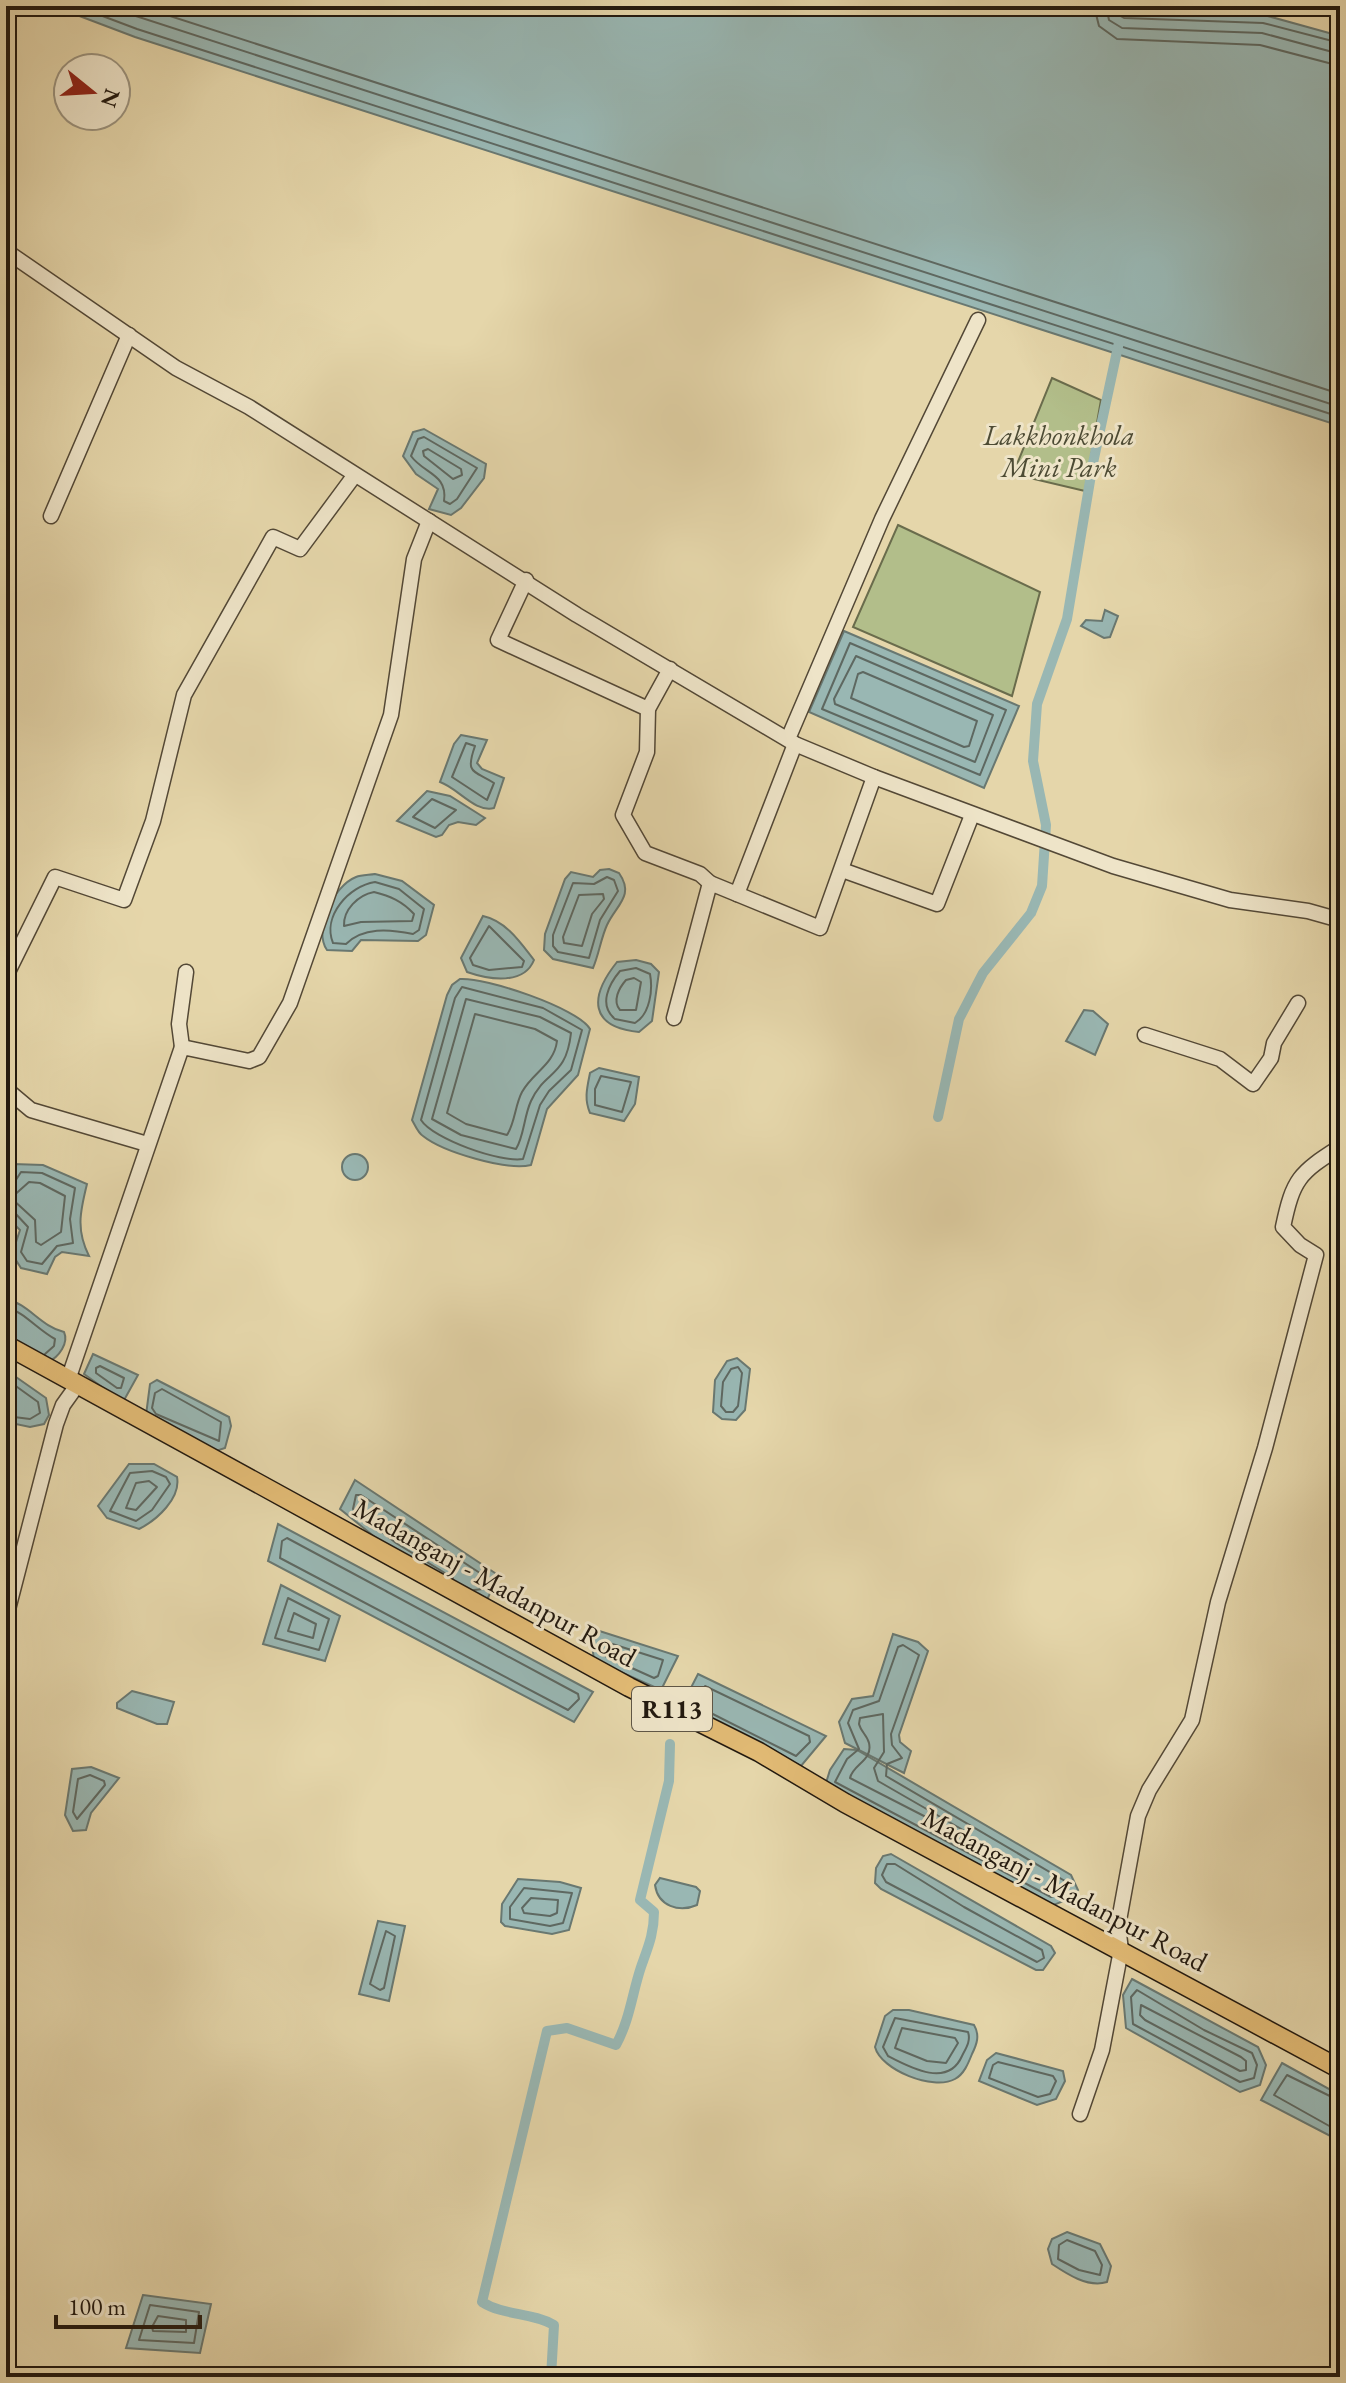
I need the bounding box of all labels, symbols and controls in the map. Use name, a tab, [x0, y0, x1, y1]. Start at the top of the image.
north arrow	[52, 52, 132, 132]
text: N	[94, 85, 127, 111]
park label: Lakkhonkhola Mini Park	[982, 417, 1135, 485]
street label: Madanganj - Madanpur Road	[347, 1489, 644, 1675]
road number: R113	[632, 1687, 712, 1731]
street label: Madanganj - Madanpur Road	[916, 1798, 1215, 1980]
scale bar	[56, 2279, 200, 2329]
text: 100 m	[68, 2291, 126, 2322]

